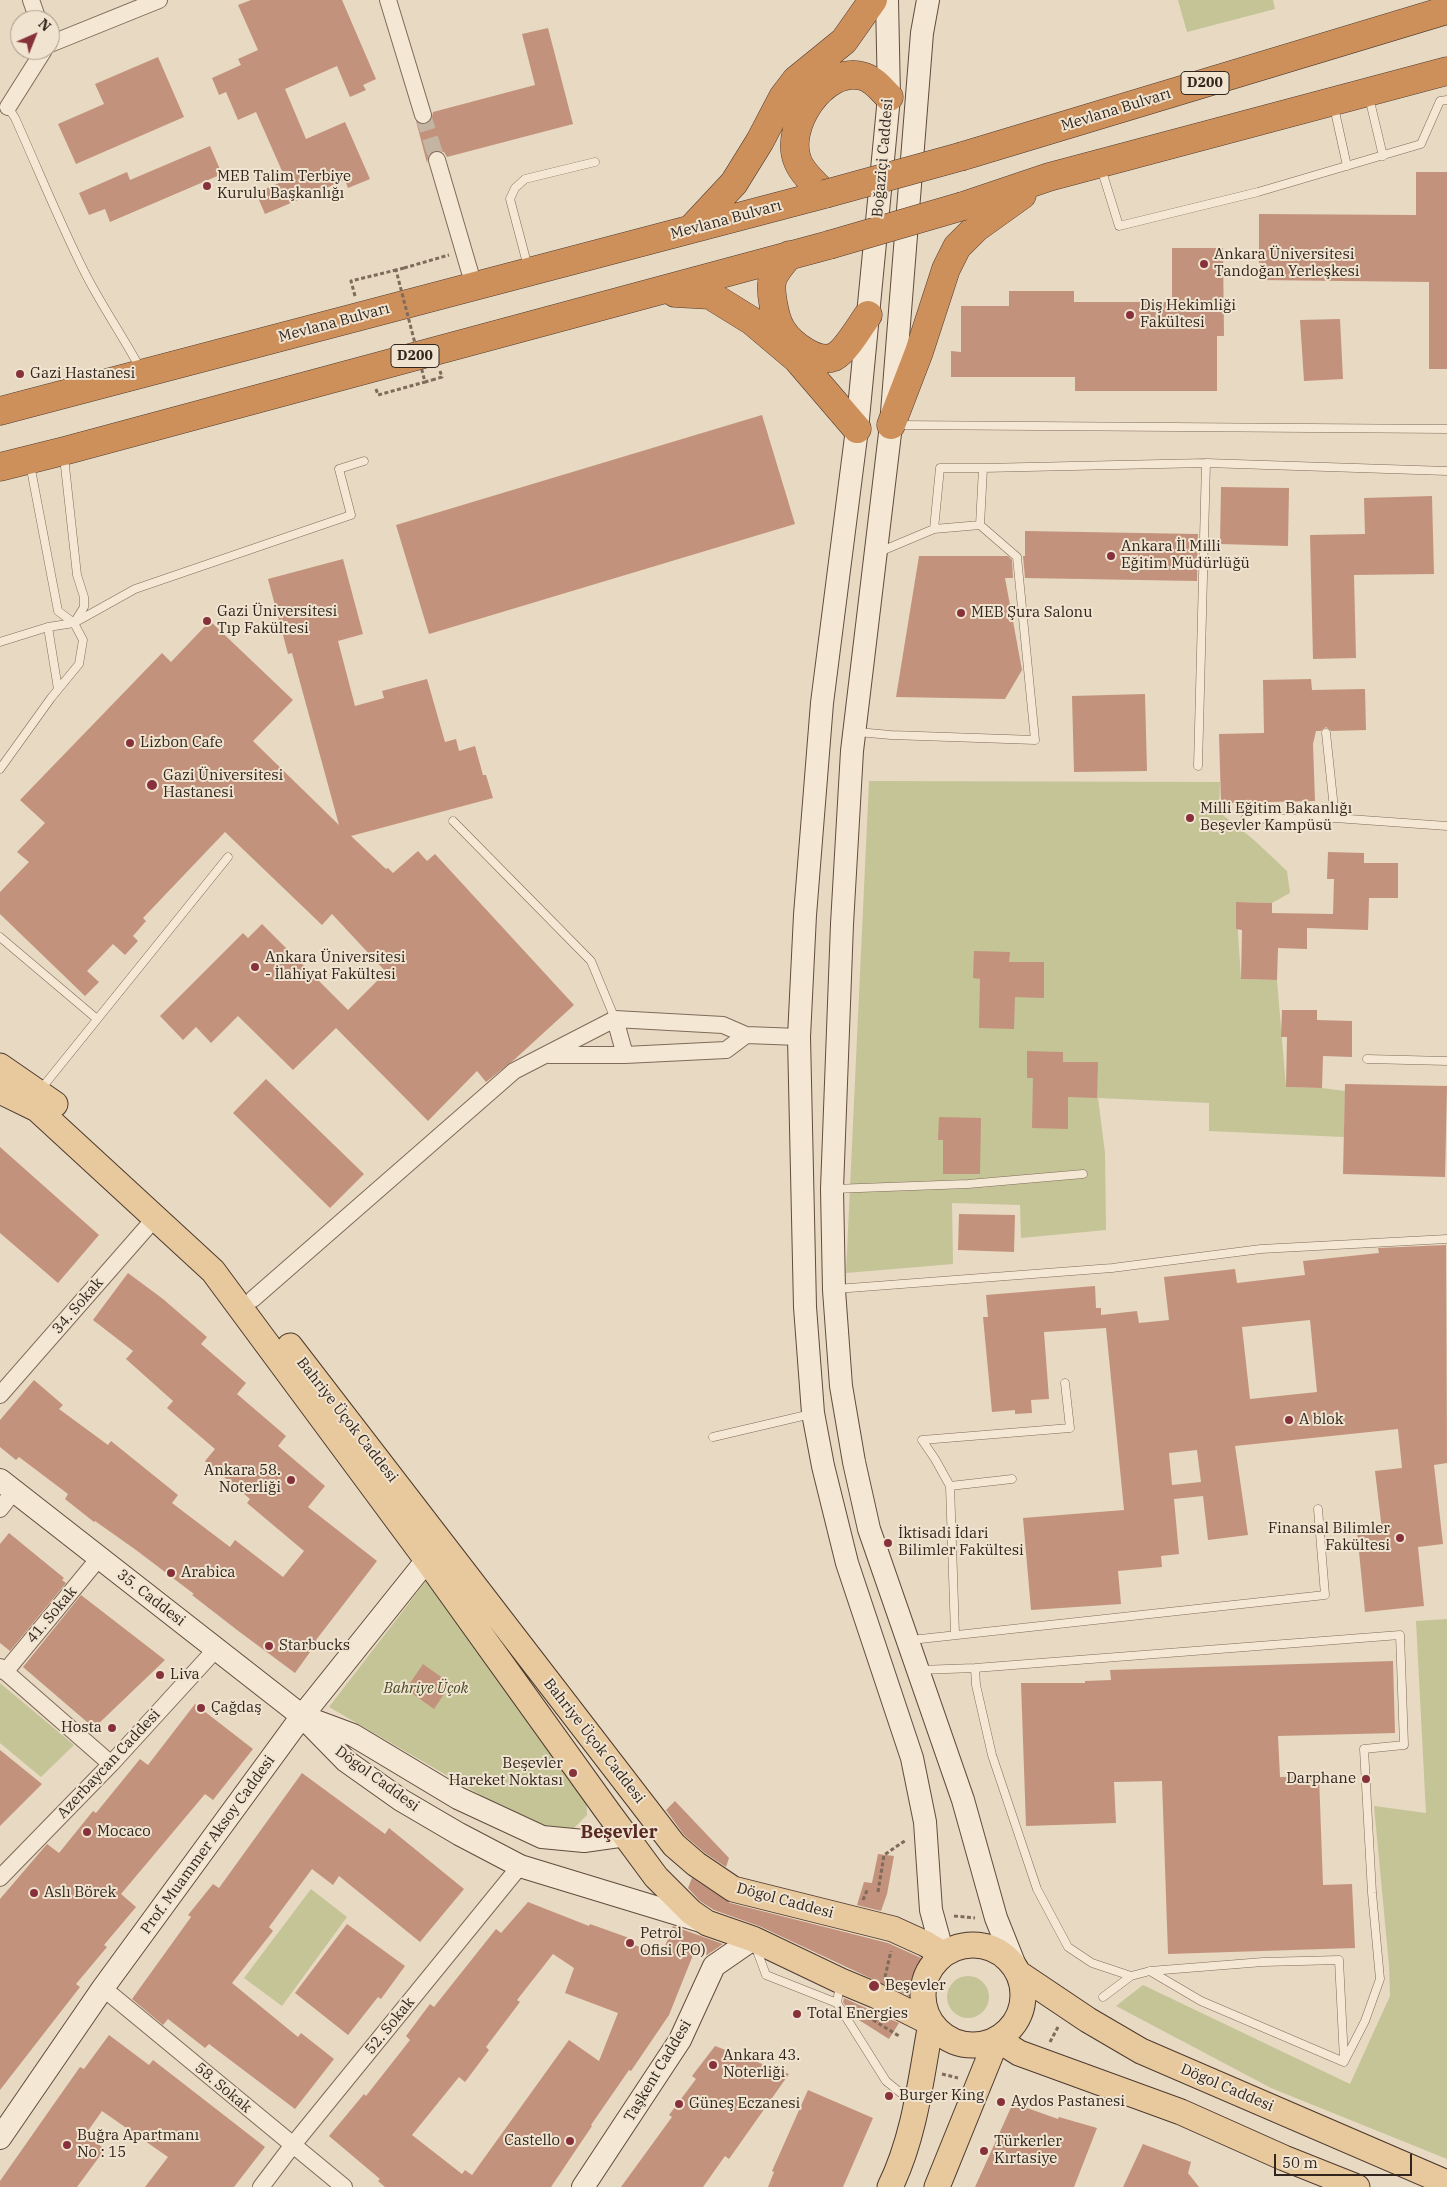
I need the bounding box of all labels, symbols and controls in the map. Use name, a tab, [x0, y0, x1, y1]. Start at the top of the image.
north arrow	[10, 10, 60, 60]
text: N	[34, 15, 55, 35]
road number: D200	[1181, 72, 1229, 95]
street label: Mevlana Bulvarı	[1059, 85, 1173, 135]
street label: Boğaziçi Caddesi	[869, 98, 897, 218]
place label: MEB Talim Terbiye Kurulu Başkanlığı	[217, 168, 351, 203]
marker: MEB Talim Terbiye Kurulu Başkanlığı	[201, 180, 213, 192]
street label: Mevlana Bulvarı	[669, 197, 783, 243]
place label: Ankara Üniversitesi Tandoğan Yerleşkesi	[1214, 246, 1360, 281]
marker: Ankara Üniversitesi Tandoğan Yerleşkesi	[1198, 258, 1210, 270]
place label: Diş Hekimliği Fakültesi	[1140, 297, 1236, 332]
street label: Mevlana Bulvarı	[277, 300, 391, 346]
marker: Diş Hekimliği Fakültesi	[1124, 309, 1136, 321]
road number: D200	[391, 344, 439, 368]
place label: Gazi Hastanesi	[30, 365, 135, 383]
marker: Gazi Hastanesi	[14, 368, 26, 380]
place label: Ankara İl Milli Eğitim Müdürlüğü	[1121, 538, 1250, 573]
marker: Ankara İl Milli Eğitim Müdürlüğü	[1105, 550, 1117, 562]
place label: Gazi Üniversitesi Tıp Fakültesi	[217, 603, 337, 638]
place label: MEB Şura Salonu	[971, 604, 1092, 622]
marker: MEB Şura Salonu	[955, 607, 967, 619]
marker: Gazi Üniversitesi Tıp Fakültesi	[201, 615, 213, 627]
place label: Lizbon Cafe	[140, 734, 223, 752]
marker: Lizbon Cafe	[124, 737, 136, 749]
place label: Gazi Üniversitesi Hastanesi	[163, 767, 283, 802]
marker: Gazi Üniversitesi Hastanesi	[145, 778, 159, 792]
place label: Milli Eğitim Bakanlığı Beşevler Kampüsü	[1200, 800, 1352, 835]
marker: Milli Eğitim Bakanlığı Beşevler Kampüsü	[1184, 812, 1196, 824]
place label: Ankara Üniversitesi - İlahiyat Fakültesi	[265, 949, 405, 984]
marker: Ankara Üniversitesi - İlahiyat Fakültesi	[249, 961, 261, 973]
street label: 34. Sokak	[49, 1274, 107, 1338]
street label: Bahriye Üçok Caddesi	[293, 1354, 401, 1486]
place label: A blok	[1299, 1411, 1343, 1429]
marker: A blok	[1283, 1414, 1295, 1426]
place label: Ankara 58. Noterliği	[204, 1462, 281, 1497]
marker: Ankara 58. Noterliği	[285, 1474, 297, 1486]
place label: Finansal Bilimler Fakültesi	[1268, 1520, 1390, 1555]
place label: İktisadi İdari Bilimler Fakültesi	[898, 1525, 1024, 1560]
marker: Finansal Bilimler Fakültesi	[1394, 1532, 1406, 1544]
marker: İktisadi İdari Bilimler Fakültesi	[882, 1537, 894, 1549]
place label: Arabica	[181, 1564, 236, 1582]
street label: 35. Caddesi	[113, 1566, 189, 1630]
marker: Arabica	[165, 1567, 177, 1579]
street label: 41. Sokak	[23, 1583, 81, 1647]
place label: Starbucks	[279, 1637, 350, 1655]
marker: Starbucks	[263, 1640, 275, 1652]
place label: Liva	[170, 1666, 200, 1684]
marker: Liva	[154, 1669, 166, 1681]
street label: Bahriye Üçok Caddesi	[540, 1675, 648, 1807]
park label: Bahriye Üçok	[383, 1680, 469, 1698]
place label: Çağdaş	[211, 1699, 261, 1717]
marker: Çağdaş	[195, 1702, 207, 1714]
street label: Azerbaycan Caddesi	[54, 1706, 164, 1822]
place label: Hosta	[61, 1719, 102, 1737]
marker: Hosta	[106, 1722, 118, 1734]
street label: Dögol Caddesi	[331, 1742, 423, 1816]
street label: Prof. Muammer Aksoy Caddesi	[137, 1752, 279, 1938]
place label: Beşevler Hareket Noktası	[449, 1755, 563, 1790]
marker: Beşevler Hareket Noktası	[567, 1767, 579, 1779]
place label: Darphane	[1286, 1770, 1356, 1788]
marker: Darphane	[1360, 1773, 1372, 1785]
district label: Beşevler	[580, 1822, 658, 1844]
place label: Mocaco	[97, 1823, 151, 1841]
marker: Mocaco	[81, 1826, 93, 1838]
street label: Dögol Caddesi	[735, 1879, 835, 1923]
place label: Aslı Börek	[44, 1884, 116, 1902]
marker: Aslı Börek	[28, 1887, 40, 1899]
place label: Petrol Ofisi (PO)	[640, 1925, 706, 1960]
marker: Petrol Ofisi (PO)	[624, 1937, 636, 1949]
place label: Beşevler	[885, 1977, 946, 1995]
marker: Beşevler	[867, 1979, 881, 1993]
street label: 52. Sokak	[361, 1994, 419, 2058]
place label: Total Energies	[807, 2005, 908, 2023]
marker: Total Energies	[791, 2008, 803, 2020]
street label: Taşkent Caddesi	[620, 2017, 696, 2125]
place label: Ankara 43. Noterliği	[723, 2047, 800, 2082]
street label: 58. Sokak	[191, 2059, 255, 2117]
marker: Ankara 43. Noterliği	[707, 2059, 719, 2071]
street label: Dögol Caddesi	[1178, 2060, 1276, 2116]
place label: Burger King	[899, 2087, 984, 2105]
marker: Burger King	[883, 2090, 895, 2102]
place label: Aydos Pastanesi	[1011, 2093, 1125, 2111]
place label: Güneş Eczanesi	[689, 2095, 800, 2113]
marker: Aydos Pastanesi	[995, 2096, 1007, 2108]
marker: Güneş Eczanesi	[673, 2098, 685, 2110]
place label: Buğra Apartmanı No : 15	[77, 2127, 199, 2162]
place label: Castello	[504, 2132, 560, 2150]
place label: Türkerler Kırtasiye	[994, 2133, 1062, 2168]
marker: Castello	[564, 2135, 576, 2147]
marker: Buğra Apartmanı No : 15	[61, 2139, 73, 2151]
scale bar	[1277, 2144, 1414, 2176]
marker: Türkerler Kırtasiye	[978, 2145, 990, 2157]
text: 50 m	[1282, 2153, 1318, 2172]

